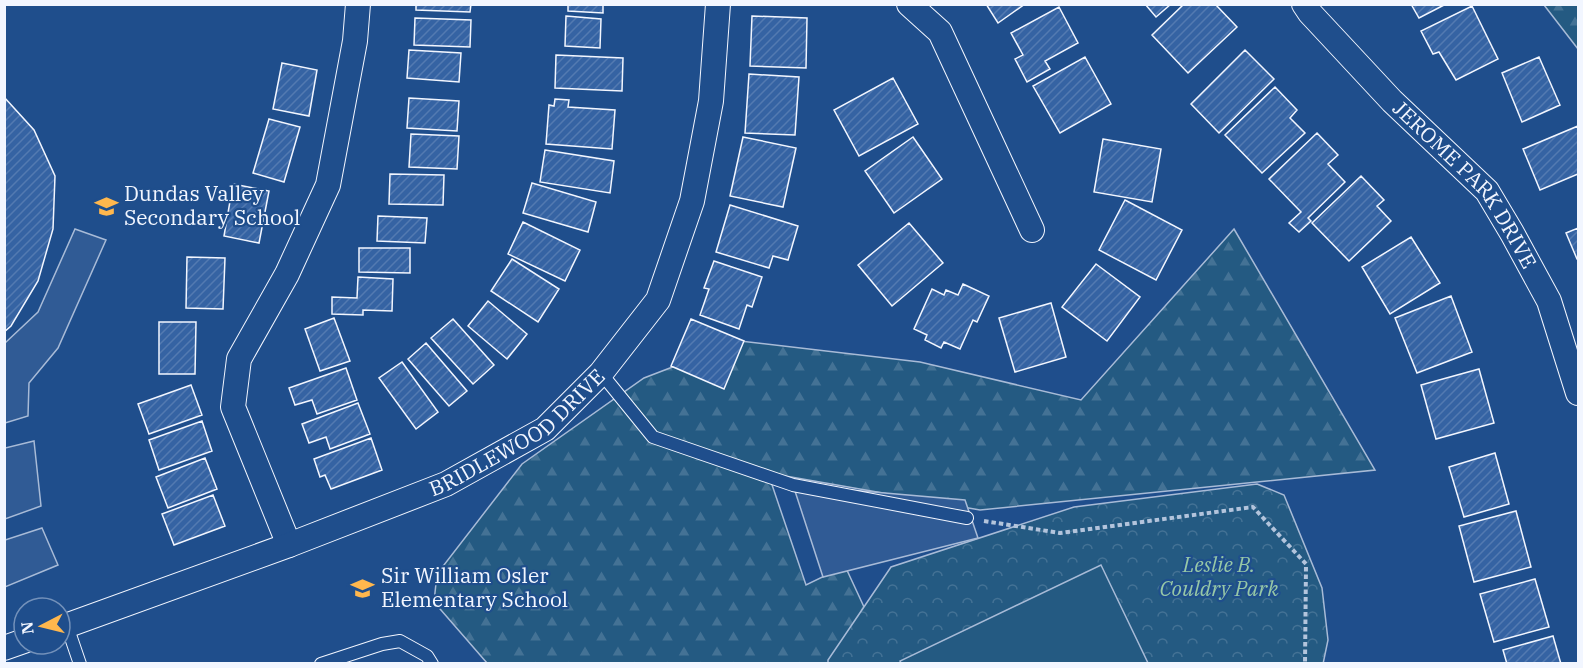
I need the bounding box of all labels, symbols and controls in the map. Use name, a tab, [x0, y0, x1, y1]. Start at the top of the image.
street label: JEROME PARK DRIVE	[1387, 94, 1544, 273]
place label: Dundas Valley Secondary School	[124, 179, 300, 231]
school or university icon: Dundas Valley Secondary School	[93, 193, 119, 219]
street label: BRIDLEWOOD DRIVE	[425, 362, 611, 502]
park label: Leslie B. Couldry Park	[1159, 550, 1279, 602]
place label: Sir William Osler Elementary School	[381, 561, 568, 613]
school or university icon: Sir William Osler Elementary School	[350, 575, 376, 601]
north arrow	[12, 596, 72, 656]
text: N	[16, 620, 38, 635]

